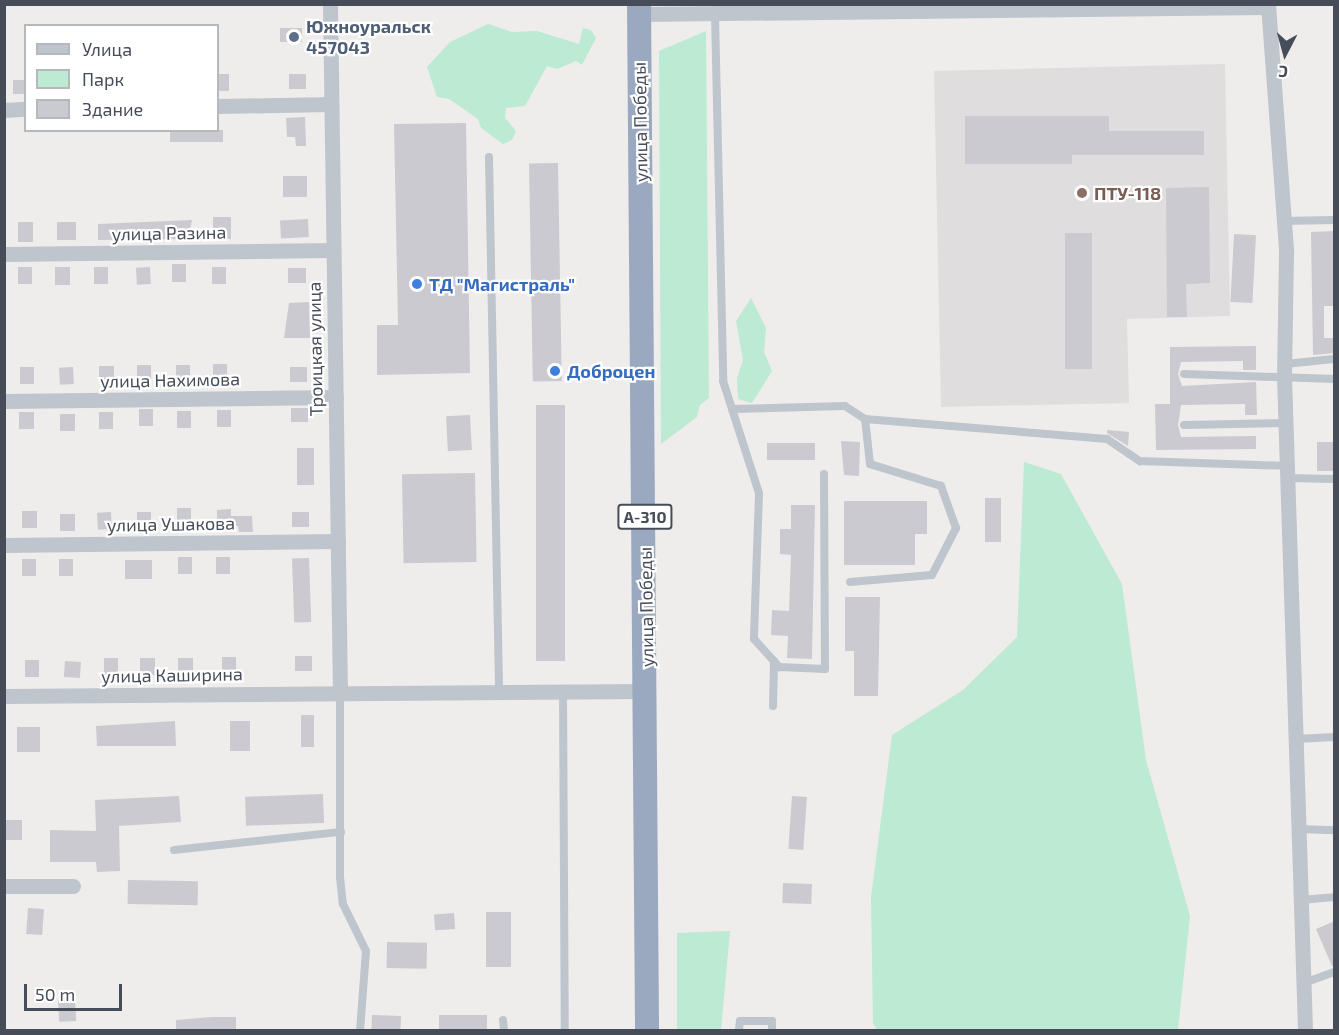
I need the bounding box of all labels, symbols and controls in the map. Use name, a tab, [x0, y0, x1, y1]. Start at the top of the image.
place label: Южноуральск 457043	[306, 16, 431, 58]
legend	[24, 24, 219, 132]
north arrow	[1255, 24, 1315, 84]
marker: Южноуральск 457043	[287, 30, 301, 44]
text: Улица	[82, 38, 132, 60]
street label: улица Победы	[628, 62, 652, 182]
text: С	[1277, 62, 1289, 82]
text: Парк	[82, 68, 124, 90]
text: Здание	[82, 98, 143, 120]
place label: ПТУ-118	[1094, 182, 1161, 204]
marker: ПТУ-118	[1075, 186, 1089, 200]
street label: улица Разина	[111, 221, 227, 245]
place label: ТД "Магистраль"	[429, 273, 575, 295]
marker: ТД "Магистраль"	[410, 277, 424, 291]
street label: Троицкая улица	[303, 282, 327, 416]
place label: Доброцен	[567, 360, 655, 382]
marker: Доброцен	[548, 364, 562, 378]
street label: улица Нахимова	[100, 368, 240, 392]
road number: А-310	[616, 504, 674, 530]
street label: улица Ушакова	[107, 512, 235, 536]
street label: улица Победы	[634, 547, 658, 667]
street label: улица Каширина	[101, 663, 243, 687]
scale bar	[27, 972, 124, 1010]
text: 50 m	[35, 983, 75, 1005]

